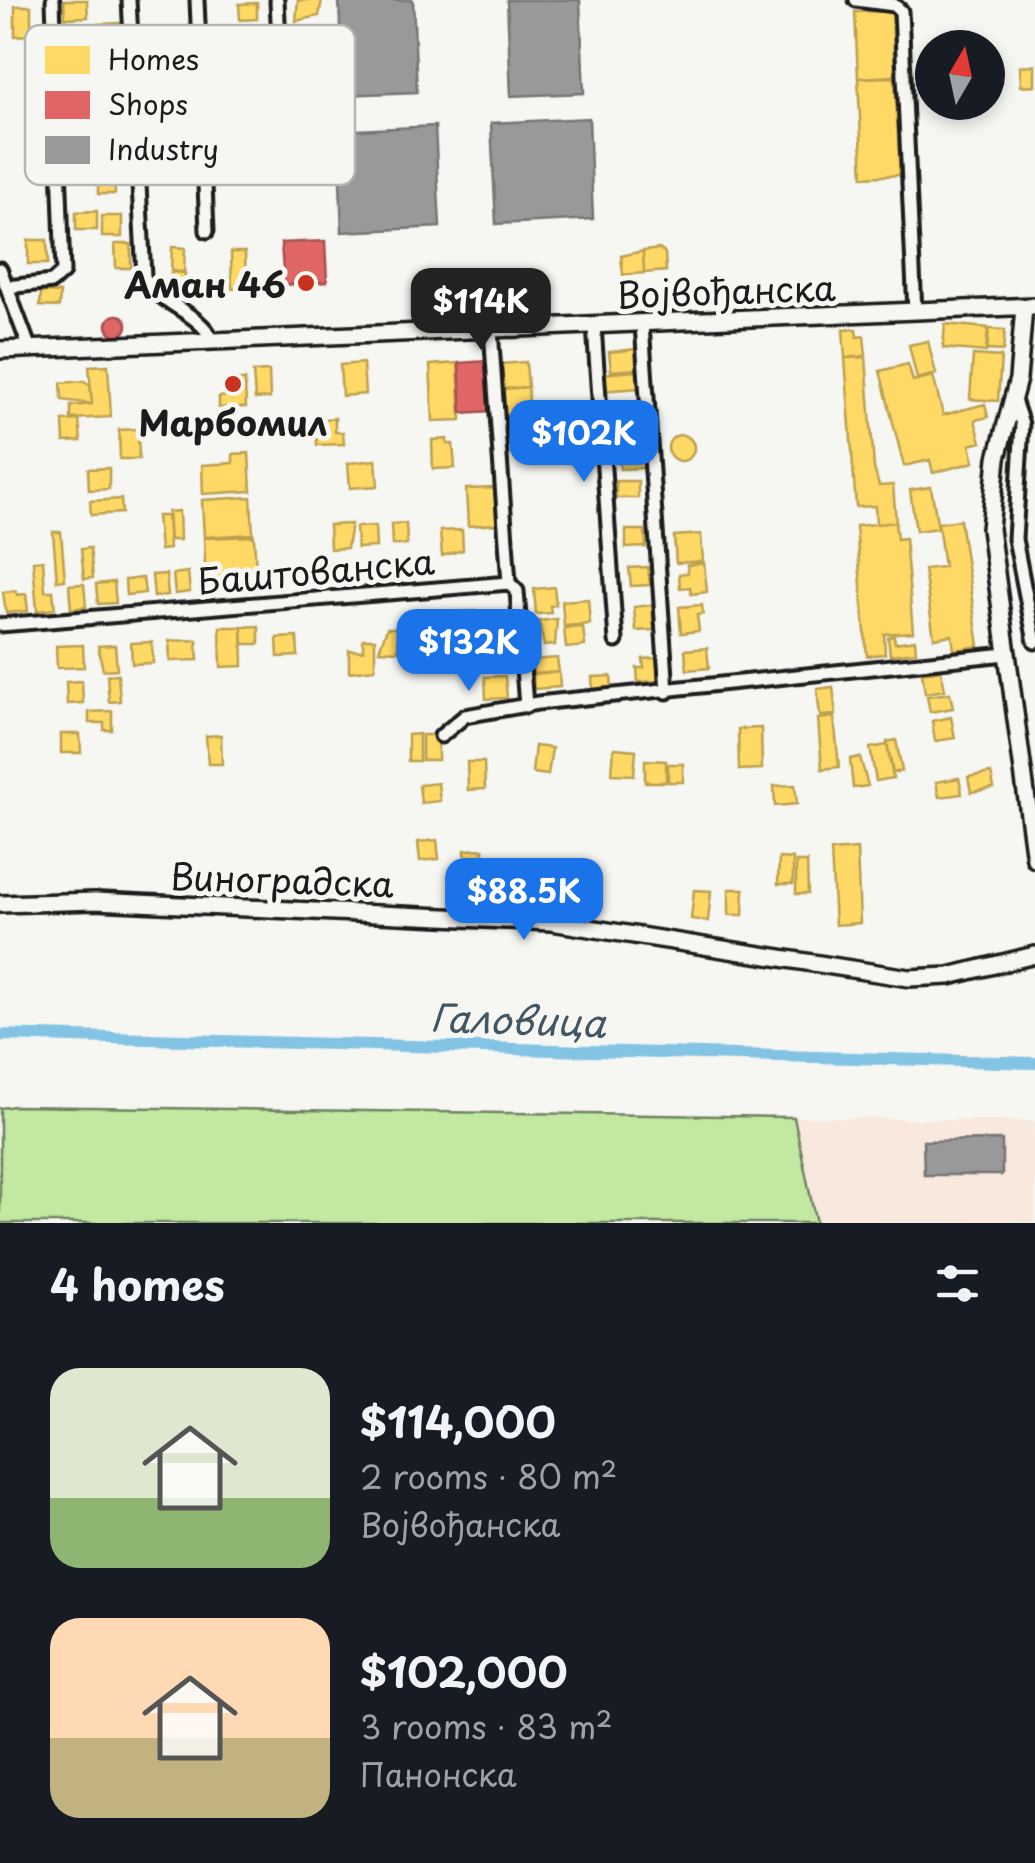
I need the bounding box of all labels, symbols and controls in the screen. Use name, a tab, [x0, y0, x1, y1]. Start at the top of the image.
legend	[25, 25, 355, 185]
north arrow	[915, 30, 1005, 120]
map controls	[915, 30, 1005, 120]
text: Homes	[108, 37, 199, 80]
text: Shops	[108, 82, 188, 125]
text: Industry	[108, 127, 219, 170]
place label: Аман 46	[123, 257, 286, 310]
street label: Војвођанска	[616, 260, 837, 320]
pin: $114K	[411, 268, 551, 353]
marker: Аман 46	[295, 272, 317, 294]
text: $114K	[433, 276, 529, 324]
marker: Марбомил	[222, 373, 244, 395]
place label: Марбомил	[139, 395, 327, 448]
pin: $102K	[514, 400, 654, 485]
text: $102K	[531, 408, 637, 456]
street label: Баштованска	[195, 533, 437, 607]
pin: $132K	[399, 609, 539, 694]
text: $132K	[419, 617, 520, 665]
street label: Виноградска	[169, 849, 395, 909]
pin: $88.5K	[443, 858, 605, 943]
text: $88.5K	[467, 866, 581, 914]
water label: Галовица	[429, 987, 608, 1051]
text: 4 homes	[50, 1252, 225, 1315]
icon: filters	[930, 1256, 985, 1311]
text: $114,000	[360, 1389, 556, 1452]
icon: home	[130, 1408, 250, 1528]
text: 2 rooms · 80 m²	[360, 1452, 617, 1500]
text: Војвођанска	[360, 1500, 560, 1548]
text: $102,000	[360, 1639, 568, 1702]
icon: home	[130, 1658, 250, 1778]
text: 3 rooms · 83 m²	[360, 1702, 613, 1750]
text: Панонска	[360, 1750, 517, 1798]

